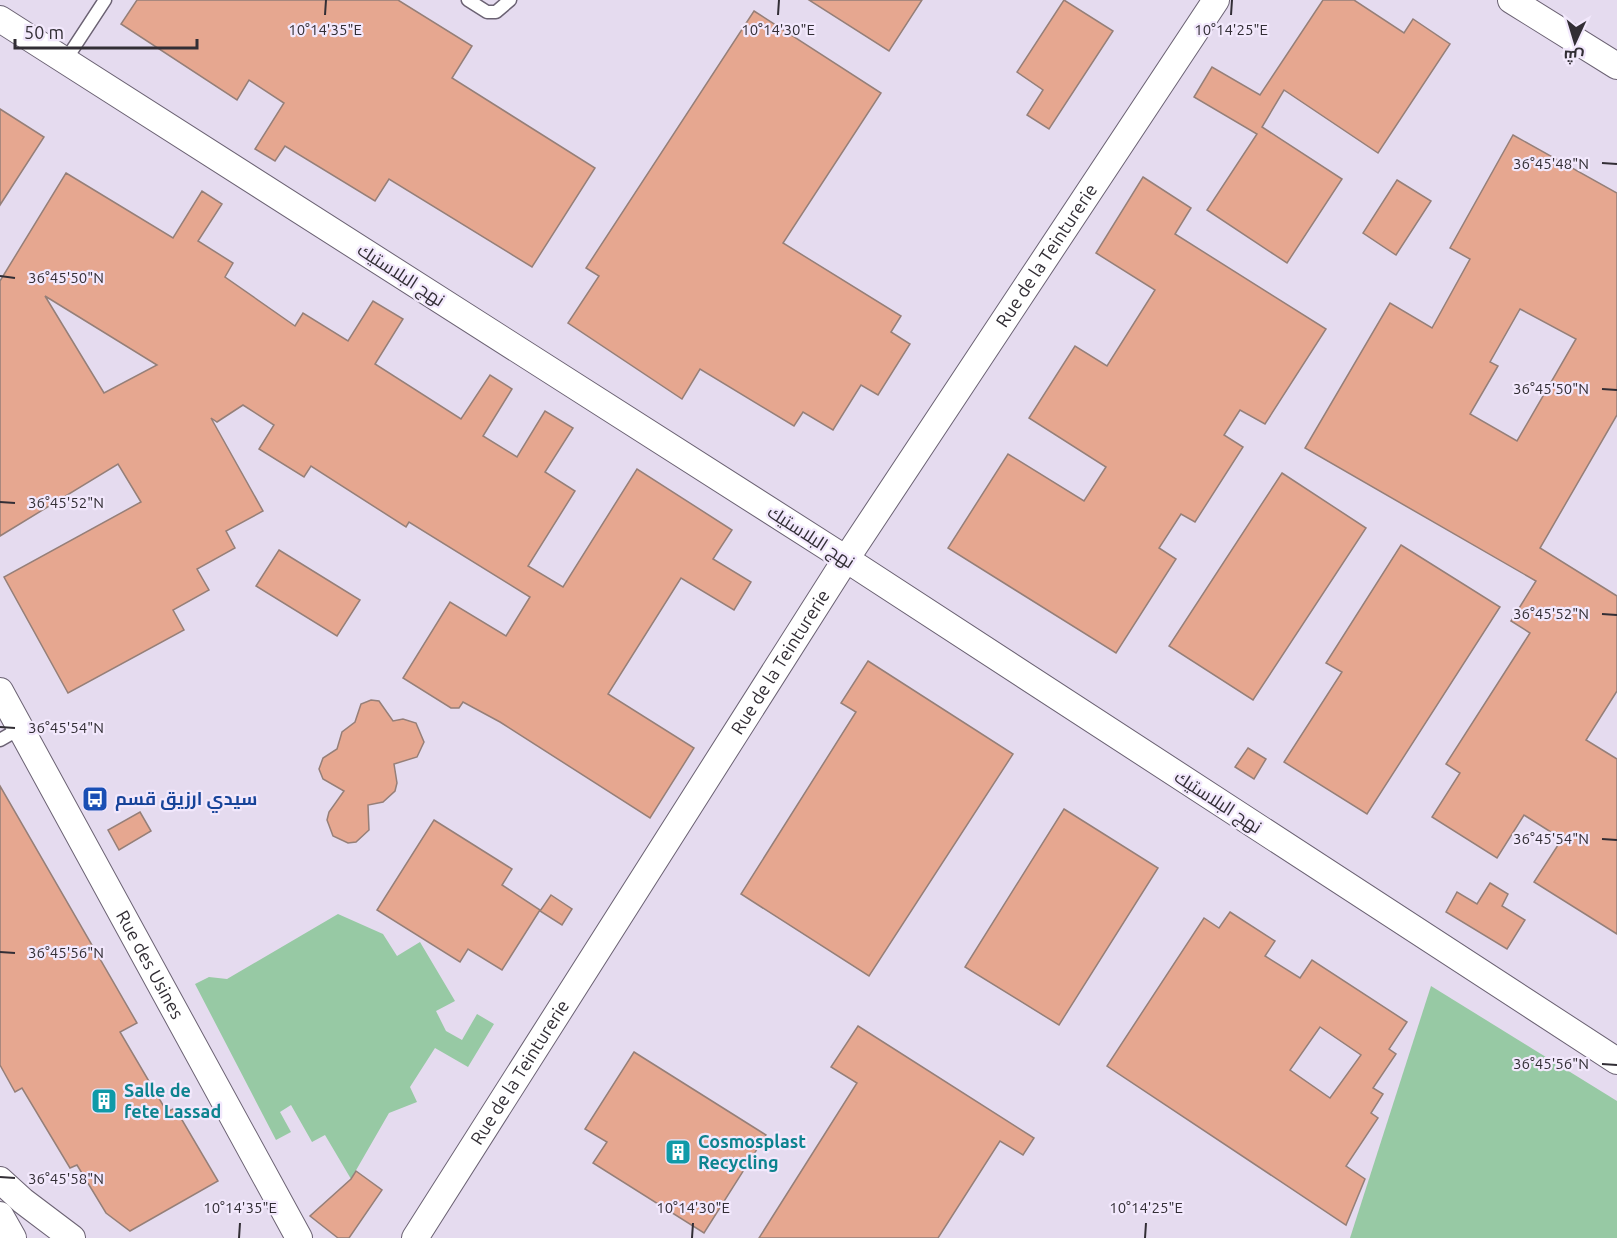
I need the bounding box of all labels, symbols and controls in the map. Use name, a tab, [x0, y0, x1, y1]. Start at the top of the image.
scale bar	[15, 12, 196, 50]
north arrow	[1545, 12, 1605, 72]
text: 10°14'35"E	[288, 21, 362, 38]
text: 10°14'30"E	[741, 21, 815, 38]
text: 10°14'25"E	[1194, 21, 1268, 38]
text: 50 m	[24, 22, 64, 42]
text: ش	[1563, 46, 1585, 67]
text: 36°45'48"N	[1513, 155, 1589, 172]
street label: Rue de la Teinturerie	[991, 180, 1100, 330]
street label: نهج البلاستيك	[353, 239, 449, 312]
text: 36°45'50"N	[28, 269, 104, 286]
text: 36°45'50"N	[1513, 380, 1589, 397]
text: 36°45'52"N	[28, 494, 104, 511]
street label: نهج البلاستيك	[763, 501, 859, 574]
street label: Rue de la Teinturerie	[726, 586, 833, 738]
text: 36°45'52"N	[1513, 605, 1589, 622]
text: 36°45'54"N	[28, 719, 104, 736]
street label: نهج البلاستيك	[1170, 766, 1266, 839]
bus stop icon: سيدي ارزيق قسم	[80, 784, 110, 814]
place label: سيدي ارزيق قسم	[115, 788, 257, 813]
text: 36°45'54"N	[1513, 830, 1589, 847]
street label: Rue des Usines	[113, 907, 188, 1022]
text: 36°45'56"N	[28, 944, 104, 961]
street label: Rue de la Teinturerie	[466, 996, 572, 1148]
text: 36°45'56"N	[1513, 1055, 1589, 1072]
place label: Salle de fete Lassad	[124, 1080, 221, 1121]
building icon: Salle de fete Lassad	[89, 1086, 119, 1116]
place label: Cosmosplast Recycling	[698, 1131, 806, 1172]
building icon: Cosmosplast Recycling	[663, 1137, 693, 1167]
text: 36°45'58"N	[28, 1170, 104, 1187]
text: 10°14'35"E	[203, 1199, 277, 1216]
text: 10°14'30"E	[656, 1199, 730, 1216]
text: 10°14'25"E	[1109, 1199, 1183, 1216]

